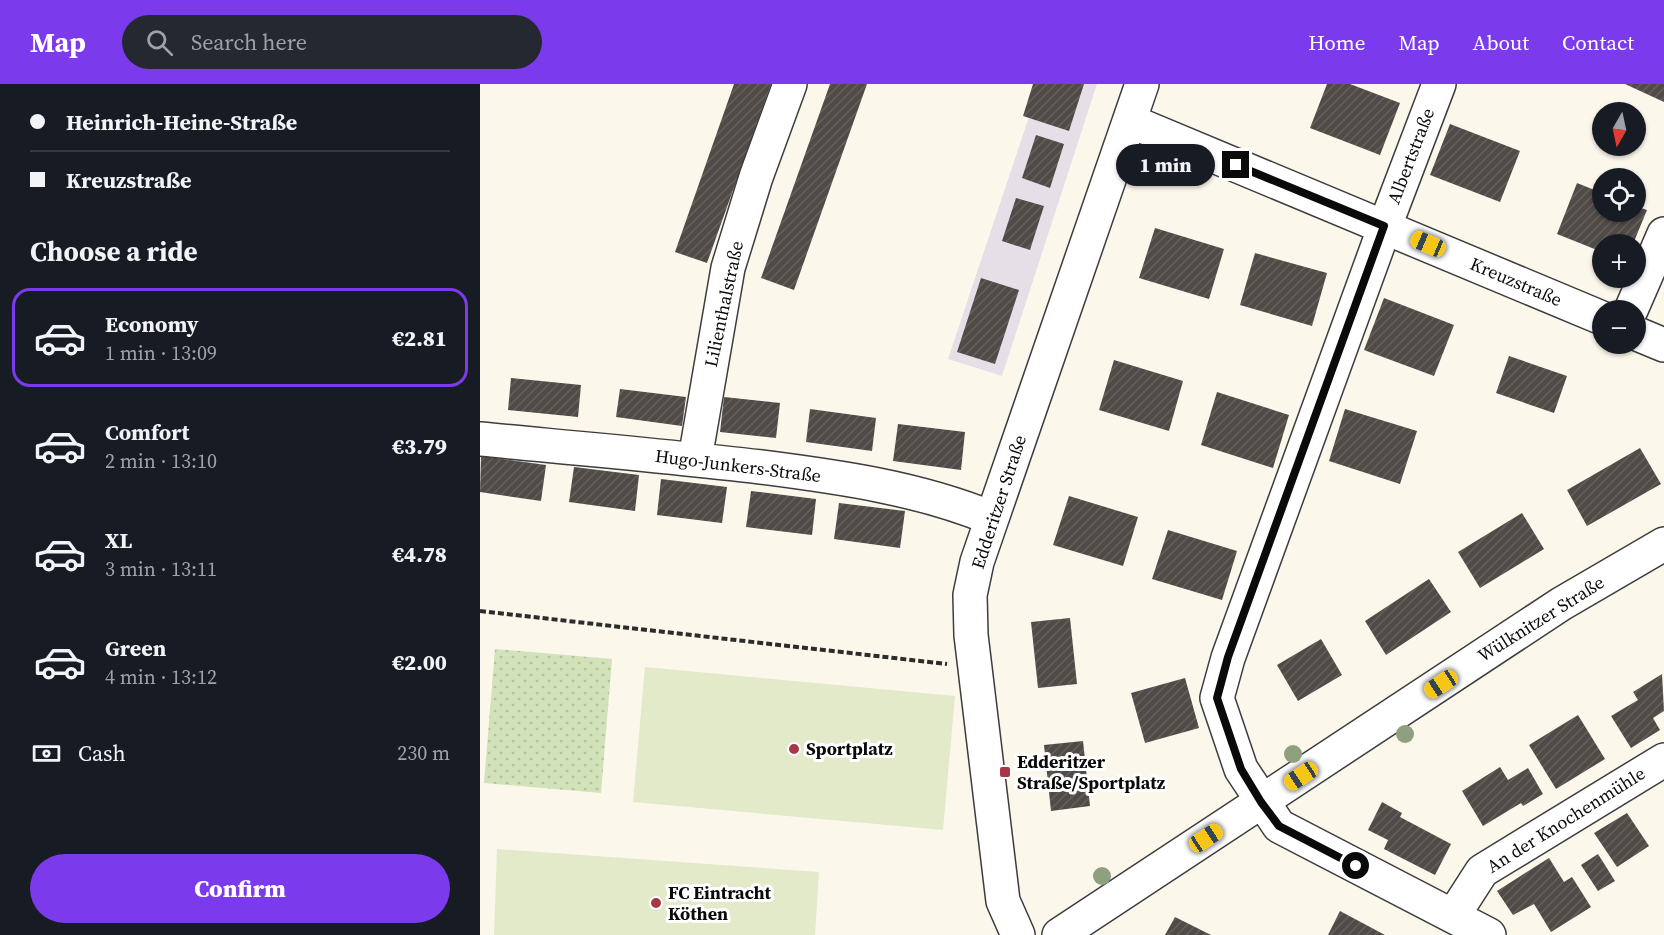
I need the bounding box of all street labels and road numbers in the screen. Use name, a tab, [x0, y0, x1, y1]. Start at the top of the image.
street label: Albertstraße	[1381, 104, 1440, 207]
street label: Lilienthalstraße	[698, 239, 749, 369]
street label: Kreuzstraße	[1466, 251, 1566, 312]
street label: Edderitzer Straße	[965, 432, 1032, 572]
street label: Hugo-Junkers-Straße	[654, 443, 822, 488]
street label: Wülknitzer Straße	[1473, 570, 1609, 668]
street label: An der Knochenmühle	[1482, 761, 1650, 879]

